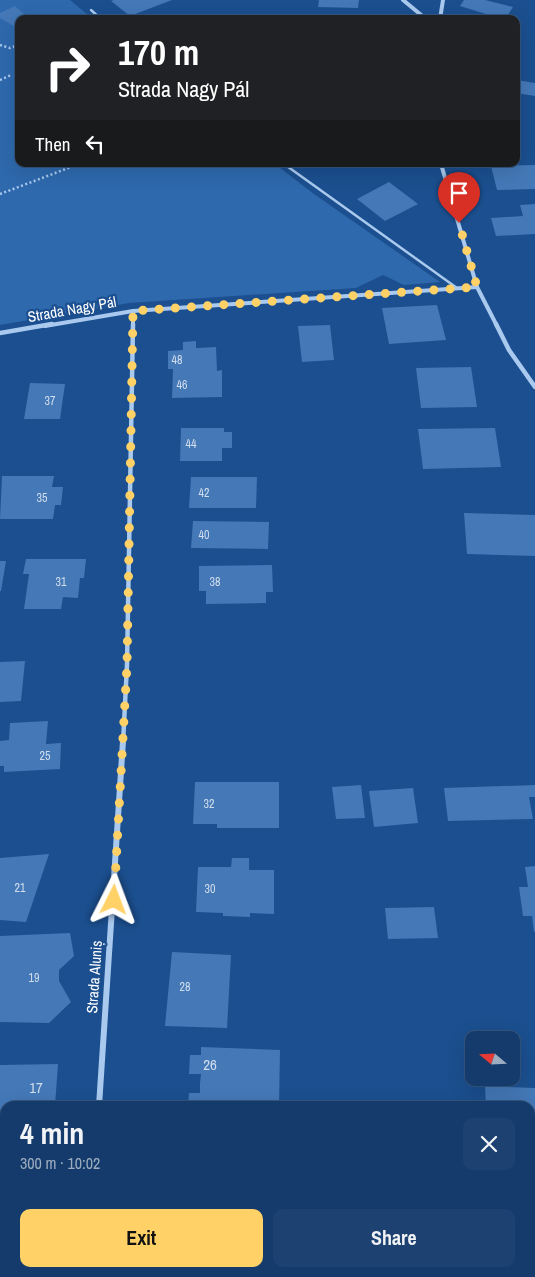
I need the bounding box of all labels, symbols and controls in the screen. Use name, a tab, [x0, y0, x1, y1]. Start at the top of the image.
text: 170 m	[118, 29, 199, 76]
icon: right	[35, 35, 100, 100]
text: Strada Nagy Pál	[118, 74, 249, 104]
icon: left	[81, 130, 109, 158]
text: Then	[35, 131, 71, 157]
pin	[438, 172, 480, 223]
icon: arrive	[445, 179, 473, 207]
street label: Strada Nagy Pál	[26, 291, 118, 327]
house number: 48	[172, 352, 182, 368]
house number: 46	[177, 377, 187, 393]
house number: 37	[45, 393, 56, 409]
house number: 44	[186, 436, 197, 452]
house number: 42	[199, 485, 209, 501]
house number: 35	[37, 490, 48, 506]
house number: 40	[199, 527, 209, 543]
house number: 31	[56, 574, 67, 590]
house number: 38	[210, 574, 220, 590]
house number: 25	[40, 748, 51, 764]
house number: 32	[204, 796, 214, 812]
position arrow	[87, 873, 139, 925]
house number: 21	[15, 880, 26, 896]
house number: 30	[205, 881, 215, 897]
street label: Strada Aluniș	[81, 940, 107, 1014]
house number: 19	[29, 970, 39, 986]
house number: 28	[180, 979, 190, 995]
north arrow	[465, 1031, 520, 1086]
map controls	[465, 1031, 520, 1086]
house number: 26	[203, 1054, 217, 1075]
house number: 17	[29, 1077, 43, 1098]
text: 4 min	[20, 1113, 84, 1153]
button: close	[463, 1118, 515, 1170]
text: 300 m · 10:02	[20, 1152, 100, 1174]
button: Exit	[20, 1209, 263, 1267]
button: Share	[273, 1209, 515, 1267]

